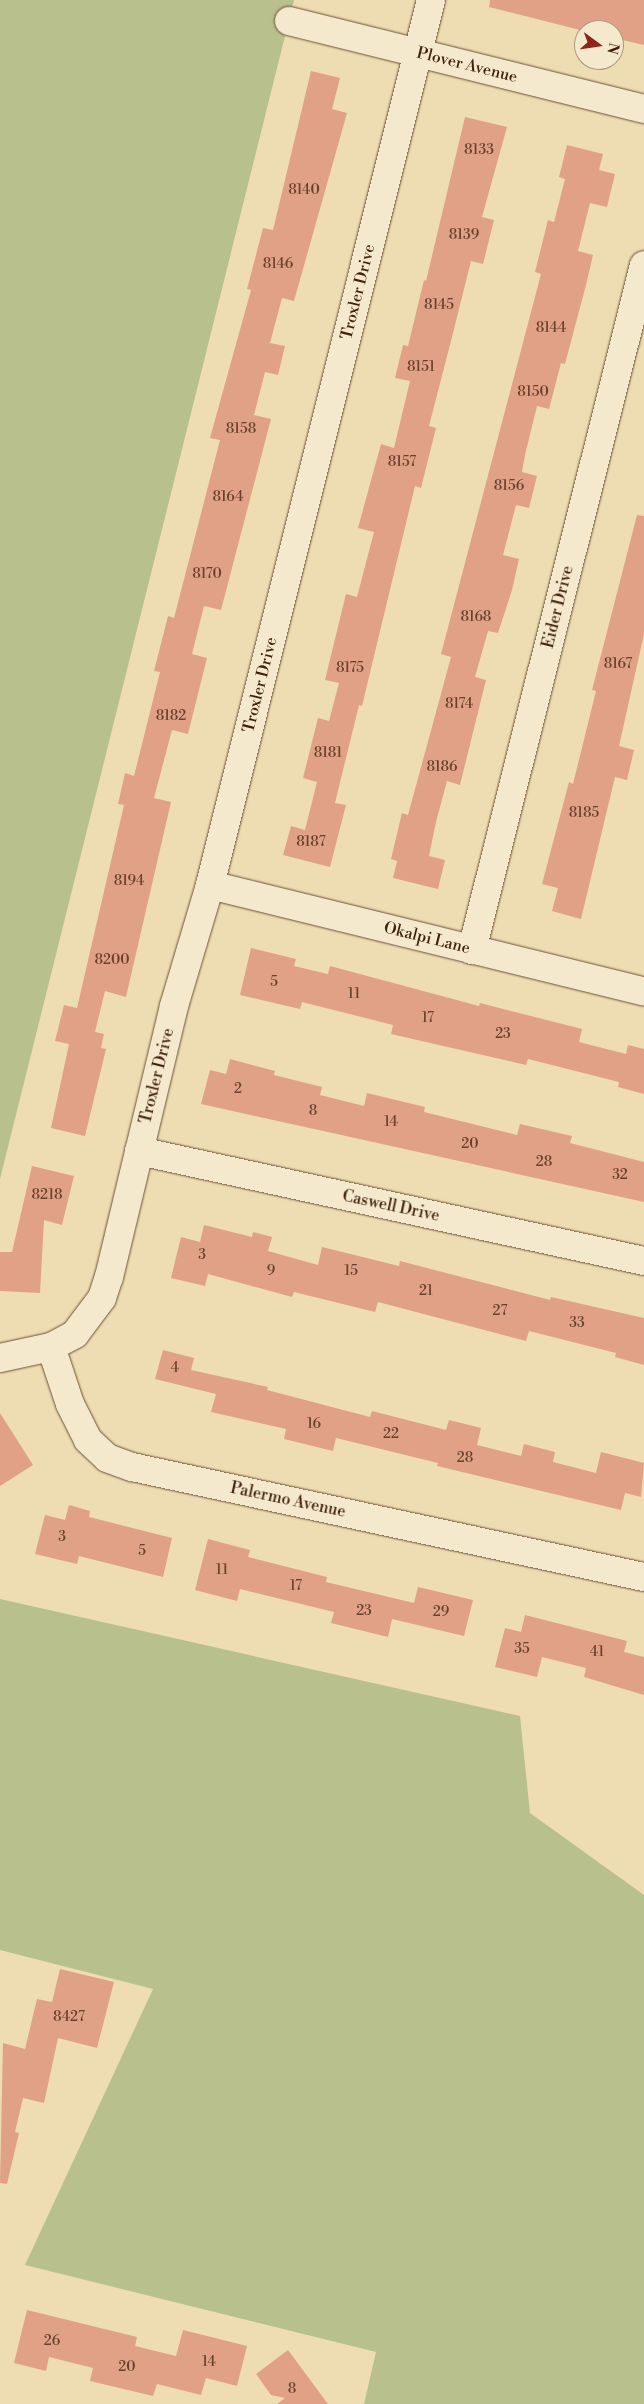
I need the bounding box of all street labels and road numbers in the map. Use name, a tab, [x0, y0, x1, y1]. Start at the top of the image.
street label: Plover Avenue	[415, 43, 519, 87]
street label: Troxler Drive	[337, 242, 379, 342]
street label: Eider Drive	[538, 564, 578, 650]
street label: Troxler Drive	[239, 635, 281, 735]
street label: Okalpi Lane	[382, 918, 472, 958]
street label: Troxler Drive	[136, 1026, 178, 1126]
street label: Caswell Drive	[341, 1186, 441, 1226]
street label: Palermo Avenue	[229, 1478, 347, 1522]

